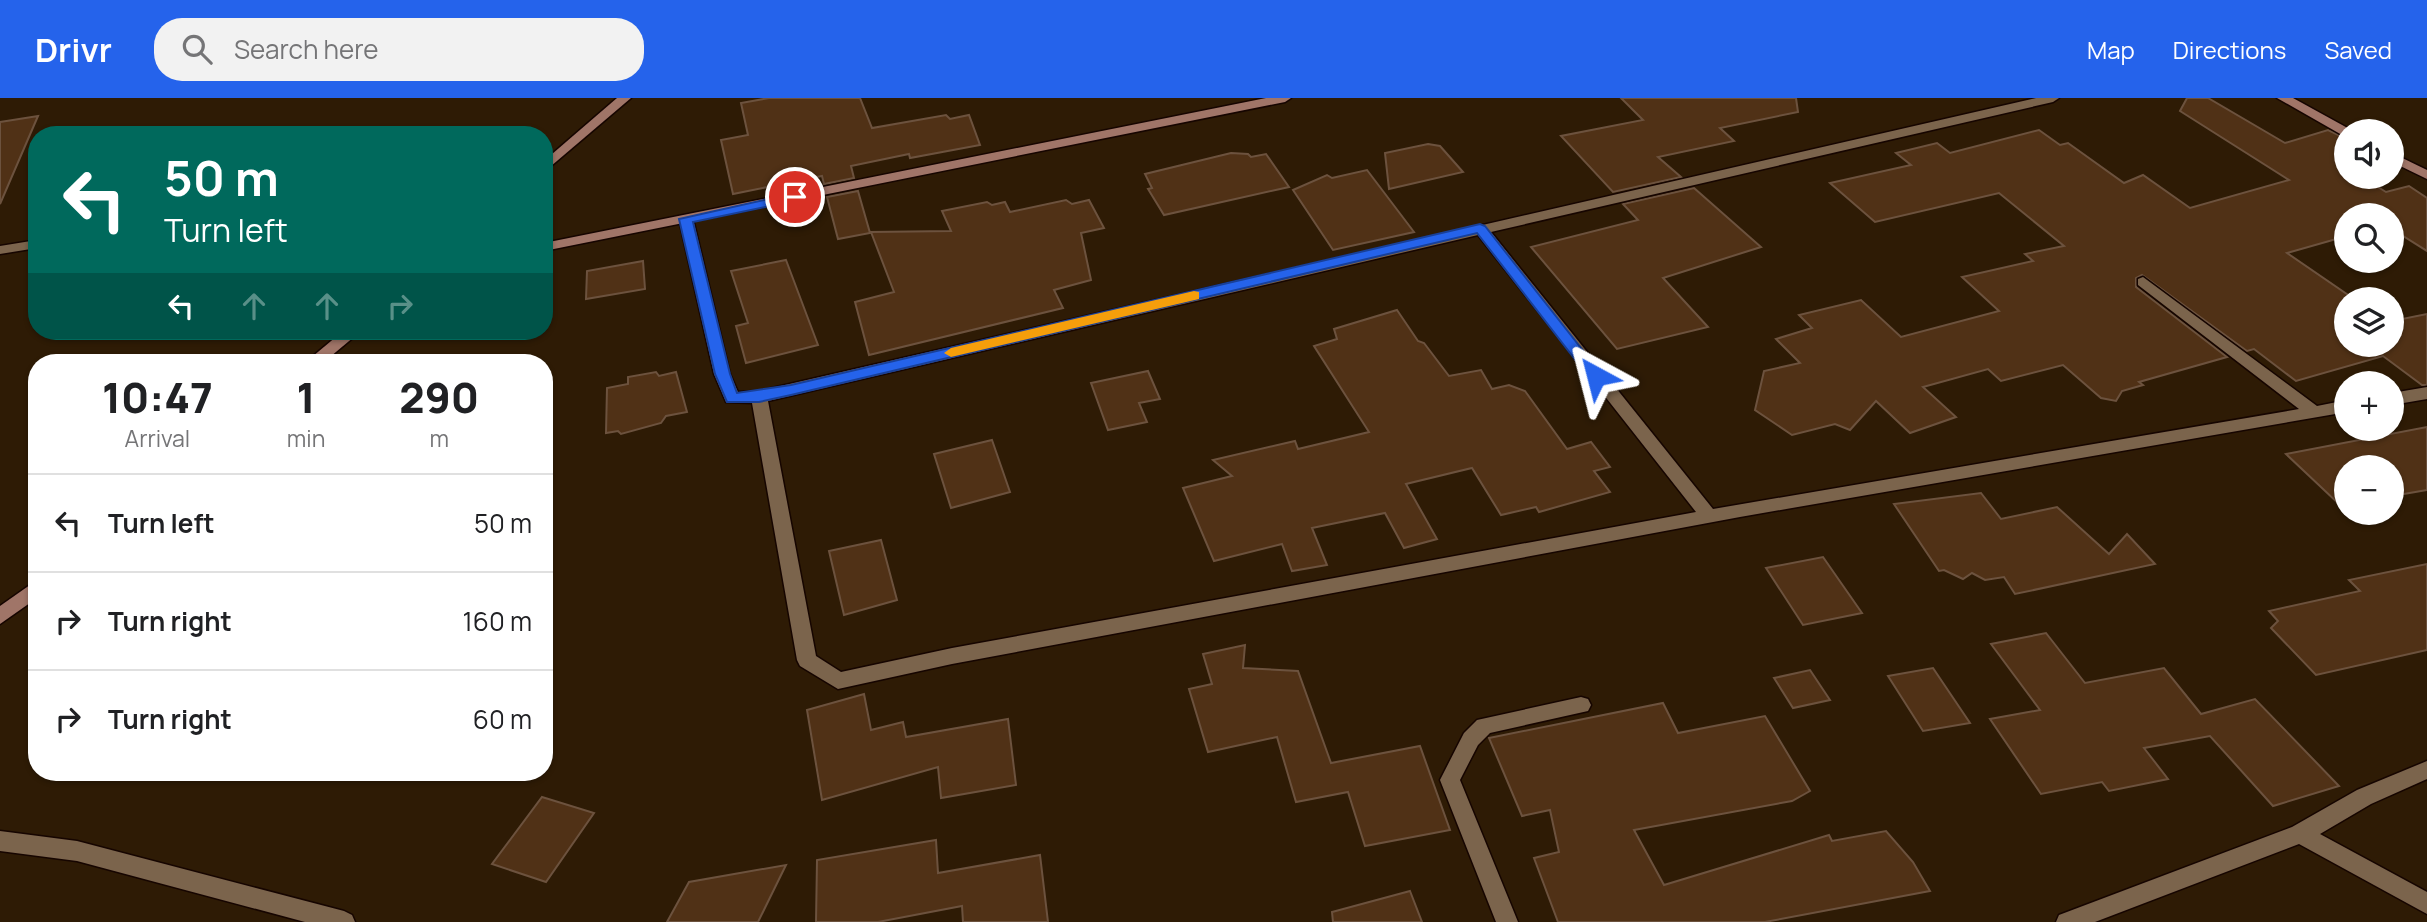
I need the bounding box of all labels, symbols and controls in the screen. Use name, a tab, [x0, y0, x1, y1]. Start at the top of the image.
search box	[154, 18, 644, 81]
text: Drivr	[35, 27, 112, 72]
icon: search	[178, 30, 216, 68]
text: Search here	[234, 31, 378, 67]
text: Map	[2087, 33, 2135, 66]
text: Directions	[2173, 33, 2286, 66]
text: Saved	[2324, 33, 2392, 66]
map controls	[2334, 119, 2404, 525]
button: sound	[2334, 119, 2404, 189]
text: 50 m	[164, 144, 279, 211]
icon: left	[49, 154, 140, 245]
pin	[765, 167, 825, 227]
icon: arrive	[776, 178, 814, 216]
button: search	[2334, 203, 2404, 273]
text: Turn left	[164, 208, 288, 252]
icon: left	[162, 287, 200, 325]
icon: ahead	[235, 287, 273, 325]
icon: ahead	[308, 287, 346, 325]
icon: right	[381, 287, 419, 325]
button: layers	[2334, 287, 2404, 357]
position arrow	[1559, 339, 1633, 413]
text: 10:47	[102, 368, 213, 426]
text: 1	[297, 368, 316, 426]
text: 290	[399, 368, 479, 426]
button: +	[2334, 371, 2404, 441]
text: Arrival	[125, 422, 190, 454]
text: min	[287, 422, 325, 454]
text: m	[429, 422, 449, 454]
button: −	[2334, 455, 2404, 525]
icon: left	[49, 504, 87, 542]
text: Turn left	[108, 505, 215, 541]
text: 50 m	[474, 505, 532, 541]
icon: right	[49, 602, 87, 640]
text: Turn right	[108, 603, 232, 639]
text: 160 m	[463, 603, 532, 639]
icon: right	[49, 700, 87, 738]
text: Turn right	[108, 701, 232, 737]
text: 60 m	[473, 701, 532, 737]

